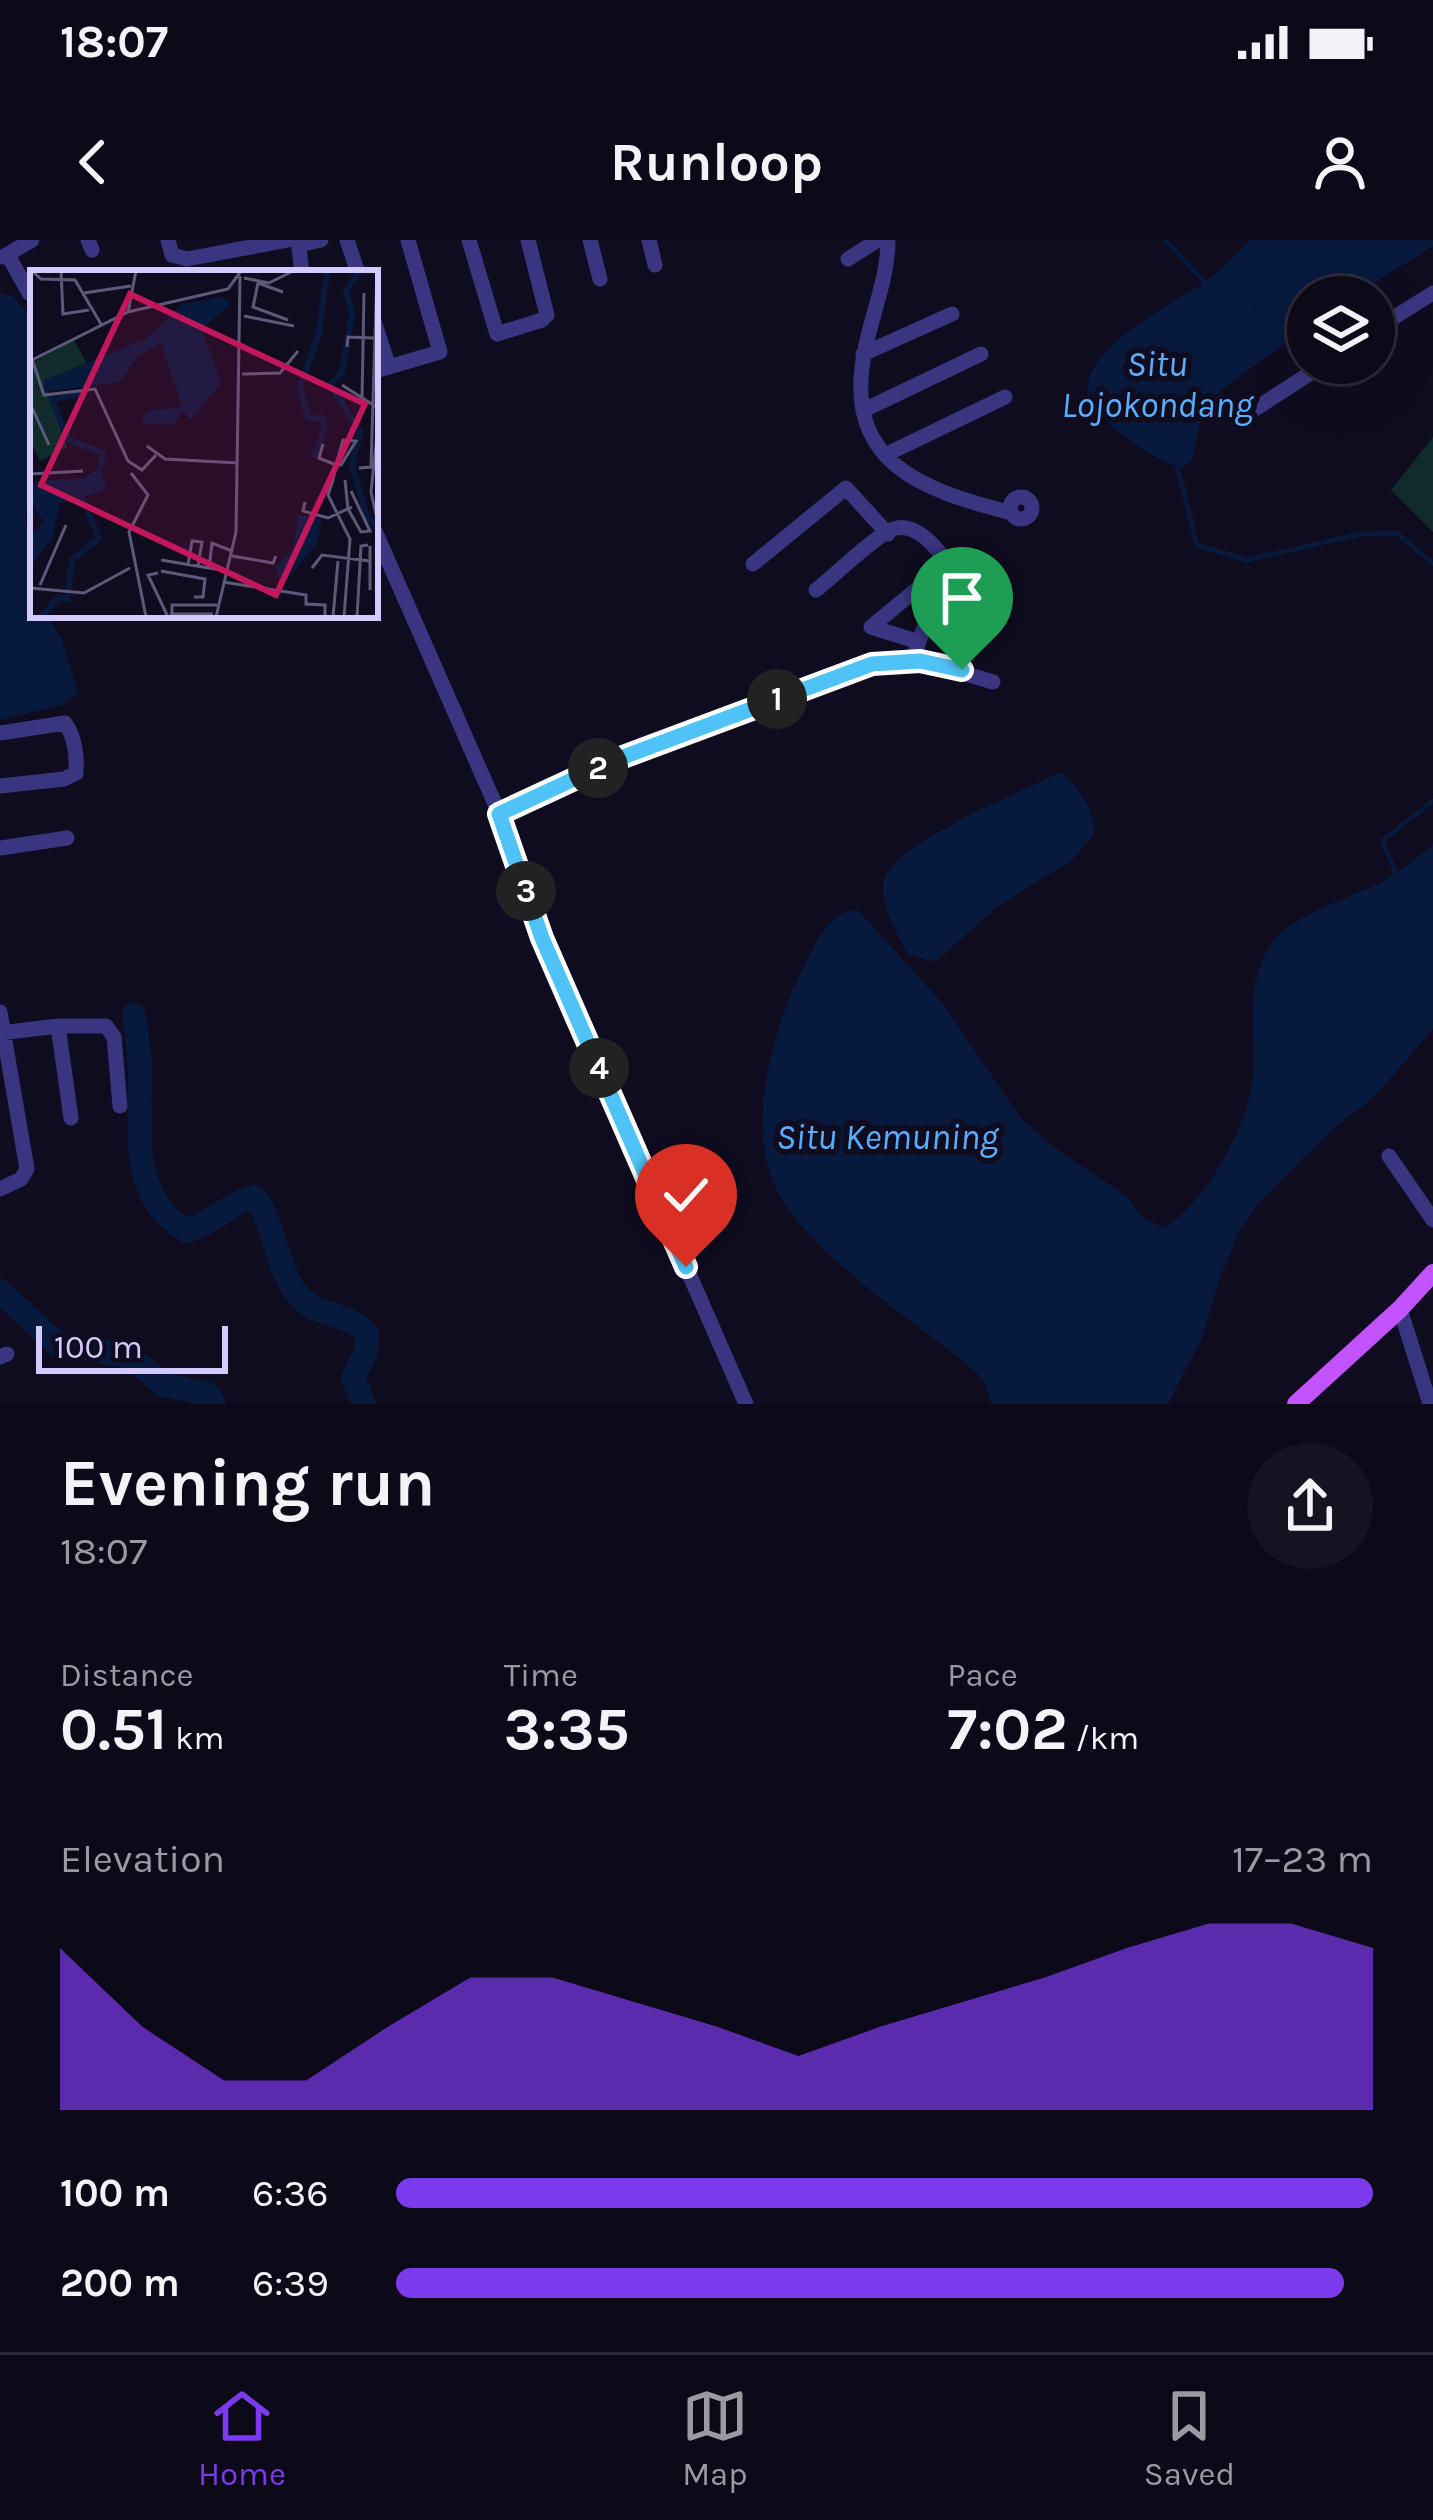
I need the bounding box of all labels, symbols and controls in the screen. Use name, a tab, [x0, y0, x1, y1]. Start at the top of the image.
text: 18:07	[60, 16, 168, 68]
icon: back	[60, 129, 126, 195]
icon: person	[1307, 129, 1373, 195]
text: Runloop	[610, 130, 823, 194]
inset map	[30, 270, 378, 618]
map controls	[1287, 276, 1395, 384]
button: layers	[1287, 276, 1395, 384]
water label: Situ Lojokondang	[1061, 343, 1254, 426]
pin	[911, 547, 1013, 670]
icon: arrive	[929, 565, 995, 631]
pin: 1	[747, 669, 807, 729]
text: 1	[771, 680, 783, 718]
pin: 2	[568, 738, 628, 798]
text: 2	[588, 749, 608, 787]
pin: 3	[496, 861, 556, 921]
text: 3	[516, 872, 536, 910]
pin: 4	[569, 1038, 629, 1098]
text: 4	[589, 1049, 609, 1087]
water label: Situ Kemuning	[776, 1116, 1000, 1158]
pin	[635, 1144, 737, 1267]
icon: check	[653, 1162, 719, 1228]
scale bar	[36, 1320, 228, 1373]
text: 100 m	[54, 1328, 143, 1366]
button: share	[1247, 1443, 1373, 1569]
text: Evening run	[60, 1444, 435, 1522]
text: 18:07	[60, 1528, 147, 1574]
text: Distance	[60, 1656, 193, 1694]
text: Time	[504, 1656, 578, 1694]
text: Pace	[947, 1656, 1018, 1694]
text: 0.51	[60, 1694, 167, 1764]
text: 3:35	[504, 1694, 629, 1764]
text: 7:02	[947, 1694, 1068, 1764]
text: km	[167, 1719, 224, 1757]
text: /km	[1068, 1719, 1139, 1757]
text: Elevation	[60, 1836, 225, 1882]
text: 17–23 m	[1232, 1836, 1373, 1882]
text: 100 m	[60, 2170, 170, 2216]
text: 6:36	[252, 2170, 329, 2216]
text: 200 m	[60, 2260, 180, 2306]
text: 6:39	[252, 2260, 329, 2306]
tab: Home	[198, 2383, 286, 2493]
tab: Map	[682, 2383, 748, 2493]
tab: Saved	[1144, 2383, 1235, 2493]

